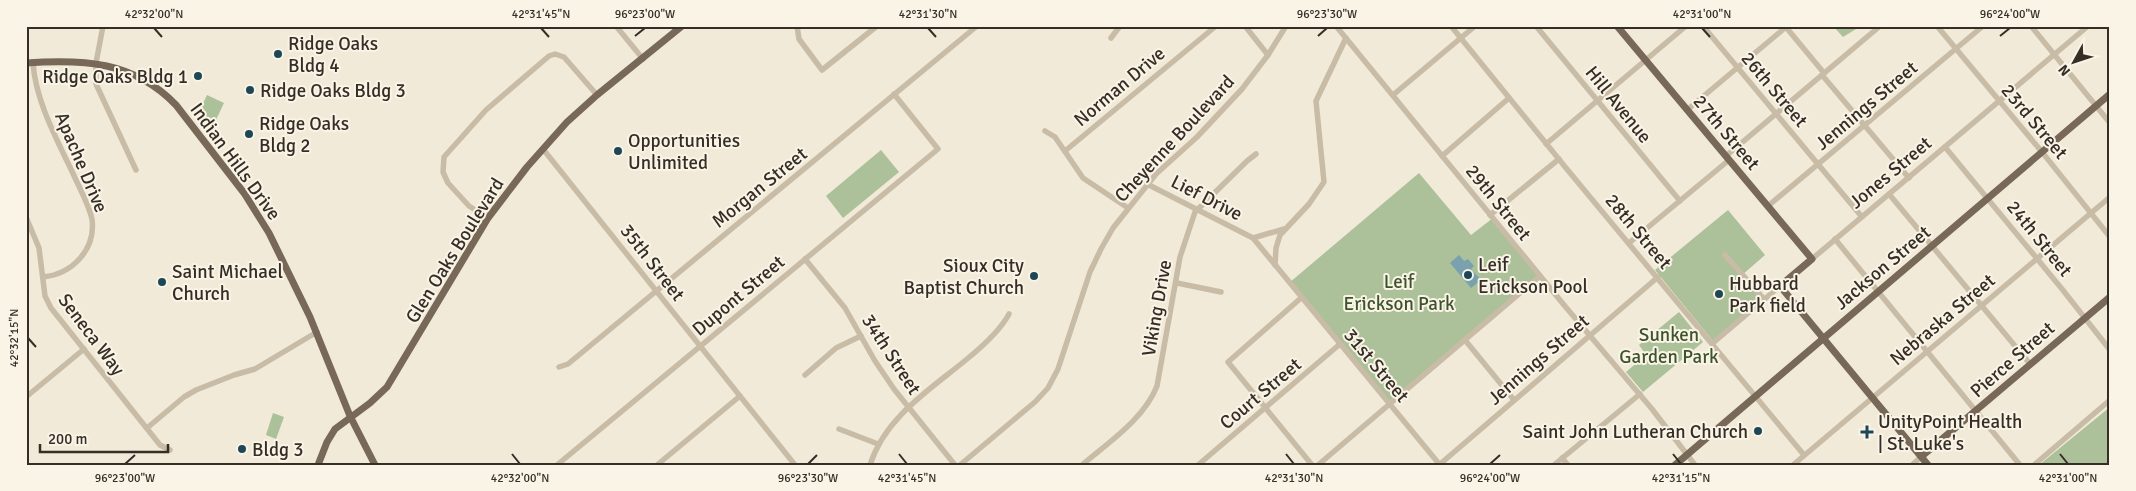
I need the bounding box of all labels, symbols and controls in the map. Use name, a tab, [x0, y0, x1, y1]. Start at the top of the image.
text: 42°32'00"N	[125, 7, 183, 22]
text: 42°31'45"N	[512, 7, 570, 22]
text: 96°23'00"W	[615, 7, 675, 22]
text: 42°31'30"N	[899, 7, 957, 22]
text: 96°23'30"W	[1297, 7, 1357, 22]
text: 42°31'00"N	[1673, 7, 1731, 22]
text: 96°24'00"W	[1980, 7, 2040, 22]
place label: Ridge Oaks Bldg 4	[288, 32, 378, 78]
north arrow	[2048, 38, 2098, 88]
street label: Norman Drive	[1069, 42, 1170, 132]
street label: 26th Street	[1736, 47, 1813, 133]
marker: Ridge Oaks Bldg 4	[272, 48, 284, 60]
street label: Jennings Street	[1811, 56, 1923, 156]
street label: Hill Avenue	[1580, 61, 1657, 148]
text: N	[2055, 61, 2074, 79]
place label: Ridge Oaks Bldg 1	[42, 65, 188, 89]
marker: Ridge Oaks Bldg 1	[192, 70, 204, 82]
street label: Cheyenne Boulevard	[1110, 70, 1240, 207]
place label: Ridge Oaks Bldg 3	[260, 79, 406, 103]
street label: 23rd Street	[1996, 79, 2073, 165]
marker: Ridge Oaks Bldg 3	[244, 84, 256, 96]
street label: 27th Street	[1688, 90, 1765, 176]
street label: Indian Hills Drive	[185, 98, 286, 225]
street label: Apache Drive	[49, 109, 113, 216]
place label: Ridge Oaks Bldg 2	[259, 112, 349, 158]
marker: Ridge Oaks Bldg 2	[243, 128, 255, 140]
place label: Opportunities Unlimited	[628, 129, 740, 175]
street label: Jones Street	[1845, 131, 1937, 214]
street label: Morgan Street	[707, 142, 812, 234]
marker: Opportunities Unlimited	[612, 145, 624, 157]
street label: 29th Street	[1460, 160, 1536, 246]
street label: Lief Drive	[1167, 170, 1246, 226]
street label: Glen Oaks Boulevard	[400, 173, 509, 328]
street label: 28th Street	[1600, 189, 1677, 275]
street label: 24th Street	[2001, 196, 2077, 282]
street label: 35th Street	[615, 219, 690, 306]
street label: Jackson Street	[1830, 220, 1936, 315]
street label: Dupont Street	[688, 250, 790, 341]
place label: Leif Erickson Pool	[1478, 253, 1588, 299]
place label: Sioux City Baptist Church	[904, 254, 1024, 300]
street label: Viking Drive	[1137, 258, 1177, 358]
place label: Saint Michael Church	[172, 260, 283, 306]
marker: Leif Erickson Pool	[1462, 269, 1474, 281]
street label: Nebraska Street	[1885, 269, 2000, 371]
marker: Sioux City Baptist Church	[1028, 270, 1040, 282]
park label: Leif Erickson Park	[1344, 270, 1455, 316]
place label: Hubbard Park field	[1729, 272, 1806, 318]
marker: Saint Michael Church	[156, 276, 168, 288]
marker: Hubbard Park field	[1713, 288, 1725, 300]
street label: Seneca Way	[53, 289, 130, 380]
text: 42°32'15"N	[7, 309, 22, 367]
street label: Jennings Street	[1483, 309, 1594, 410]
street label: 34th Street	[856, 310, 926, 400]
street label: Pierce Street	[1965, 316, 2060, 403]
park label: Sunken Garden Park	[1619, 323, 1719, 369]
street label: 31st Street	[1338, 324, 1414, 408]
street label: Court Street	[1215, 352, 1307, 435]
place label: UnityPoint Health | St. Luke's	[1878, 410, 2022, 456]
place label: Saint John Lutheran Church	[1523, 420, 1748, 444]
scale bar	[40, 421, 168, 453]
marker: Saint John Lutheran Church	[1752, 425, 1764, 437]
marker: UnityPoint Health | St. Luke's	[1860, 425, 1874, 439]
text: 200 m	[48, 430, 88, 448]
place label: Bldg 3	[252, 438, 304, 462]
marker: Bldg 3	[236, 443, 248, 455]
text: 96°23'00"W	[95, 471, 155, 486]
text: 42°32'00"N	[491, 471, 549, 486]
text: 96°23'30"W	[778, 471, 838, 486]
text: 42°31'45"N	[878, 471, 936, 486]
text: 42°31'30"N	[1265, 471, 1323, 486]
text: 96°24'00"W	[1460, 471, 1520, 486]
text: 42°31'15"N	[1652, 471, 1710, 486]
text: 42°31'00"N	[2039, 471, 2097, 486]

